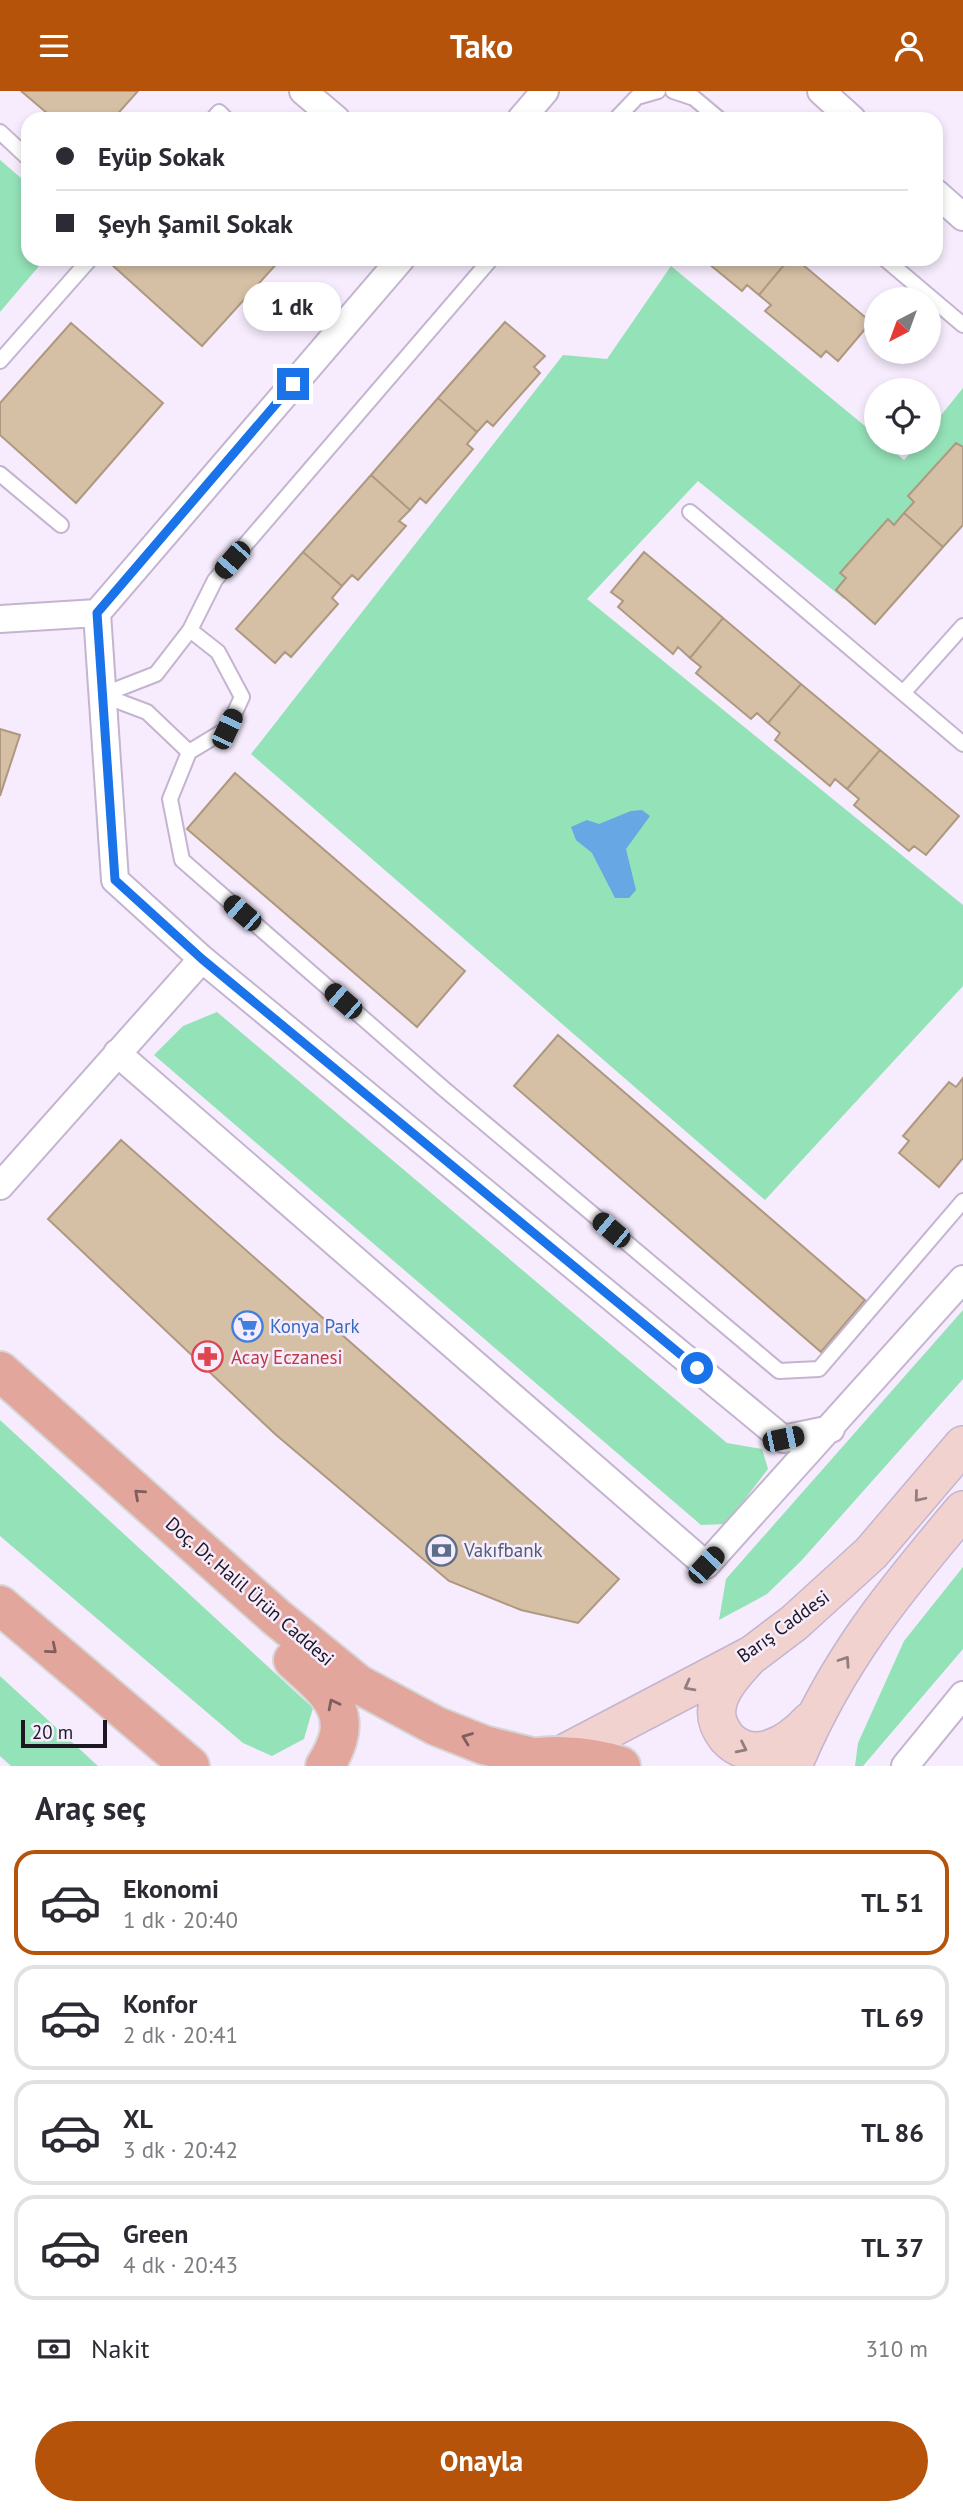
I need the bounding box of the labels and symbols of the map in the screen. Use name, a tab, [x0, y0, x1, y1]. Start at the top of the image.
callout: 1 dk	[244, 282, 342, 331]
north arrow	[864, 287, 942, 364]
route end	[277, 368, 309, 400]
car	[211, 537, 254, 583]
car	[209, 706, 246, 752]
car	[220, 891, 265, 935]
car	[321, 979, 366, 1023]
car	[589, 1208, 634, 1252]
supermarket icon: Konya Park	[230, 1309, 264, 1343]
place label: Konya Park	[270, 1314, 360, 1338]
pharmacy icon: Acay Eczanesi	[191, 1340, 225, 1374]
place label: Acay Eczanesi	[231, 1345, 343, 1369]
route start	[681, 1352, 713, 1384]
car	[761, 1424, 806, 1454]
one-way arrow	[915, 1489, 927, 1502]
one-way arrow	[134, 1490, 147, 1502]
street label: Doç. Dr. Halil Ürün Caddesi	[161, 1511, 339, 1671]
bank icon: Vakıfbank	[424, 1533, 458, 1567]
place label: Vakıfbank	[463, 1538, 543, 1562]
car	[684, 1542, 729, 1588]
street label: Barış Caddesi	[732, 1584, 834, 1668]
one-way arrow	[44, 1641, 57, 1653]
one-way arrow	[837, 1656, 850, 1669]
one-way arrow	[684, 1678, 696, 1691]
one-way arrow	[328, 1698, 341, 1711]
scale bar	[21, 1717, 107, 1749]
one-way arrow	[461, 1732, 473, 1746]
one-way arrow	[734, 1740, 747, 1753]

